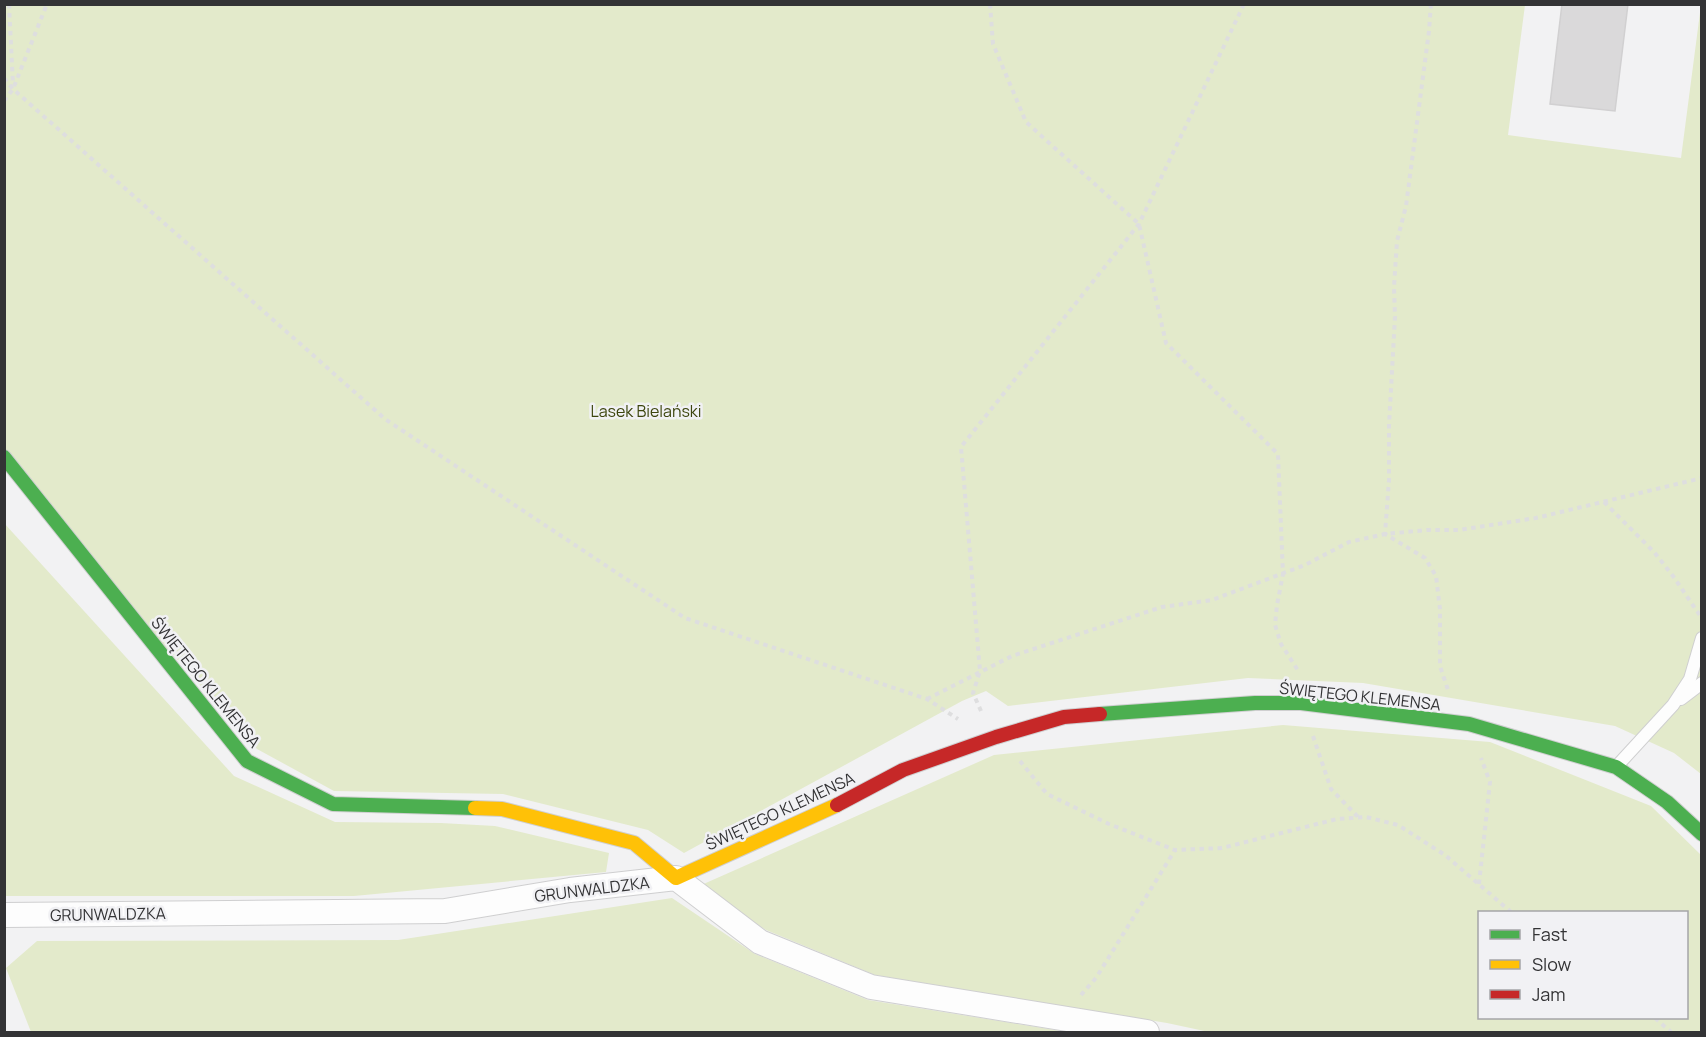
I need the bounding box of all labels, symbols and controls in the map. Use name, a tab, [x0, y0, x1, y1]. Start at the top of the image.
park label: Lasek Bielański	[590, 400, 702, 422]
street label: ŚWIĘTEGO KLEMENSA	[146, 612, 266, 752]
street label: ŚWIĘTEGO KLEMENSA	[1278, 677, 1442, 715]
street label: ŚWIĘTEGO KLEMENSA	[702, 767, 858, 855]
street label: GRUNWALDZKA	[533, 871, 651, 907]
street label: GRUNWALDZKA	[50, 902, 166, 926]
legend	[1478, 911, 1688, 1019]
text: Fast	[1532, 922, 1567, 946]
text: Slow	[1532, 952, 1572, 976]
text: Jam	[1532, 982, 1566, 1006]

